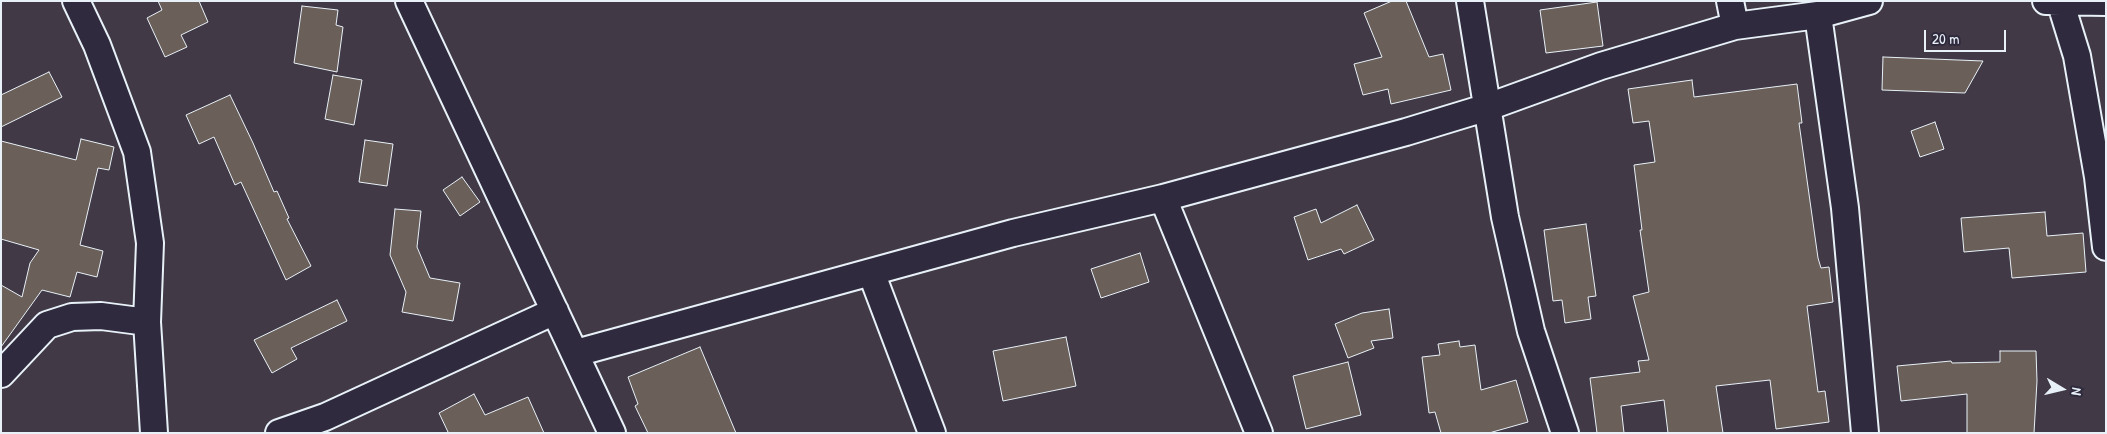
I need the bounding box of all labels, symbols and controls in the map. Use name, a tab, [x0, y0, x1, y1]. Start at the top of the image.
scale bar	[1927, 20, 2010, 52]
text: 20 m	[1932, 28, 1959, 49]
north arrow	[2037, 364, 2087, 414]
text: N	[2067, 386, 2087, 397]

